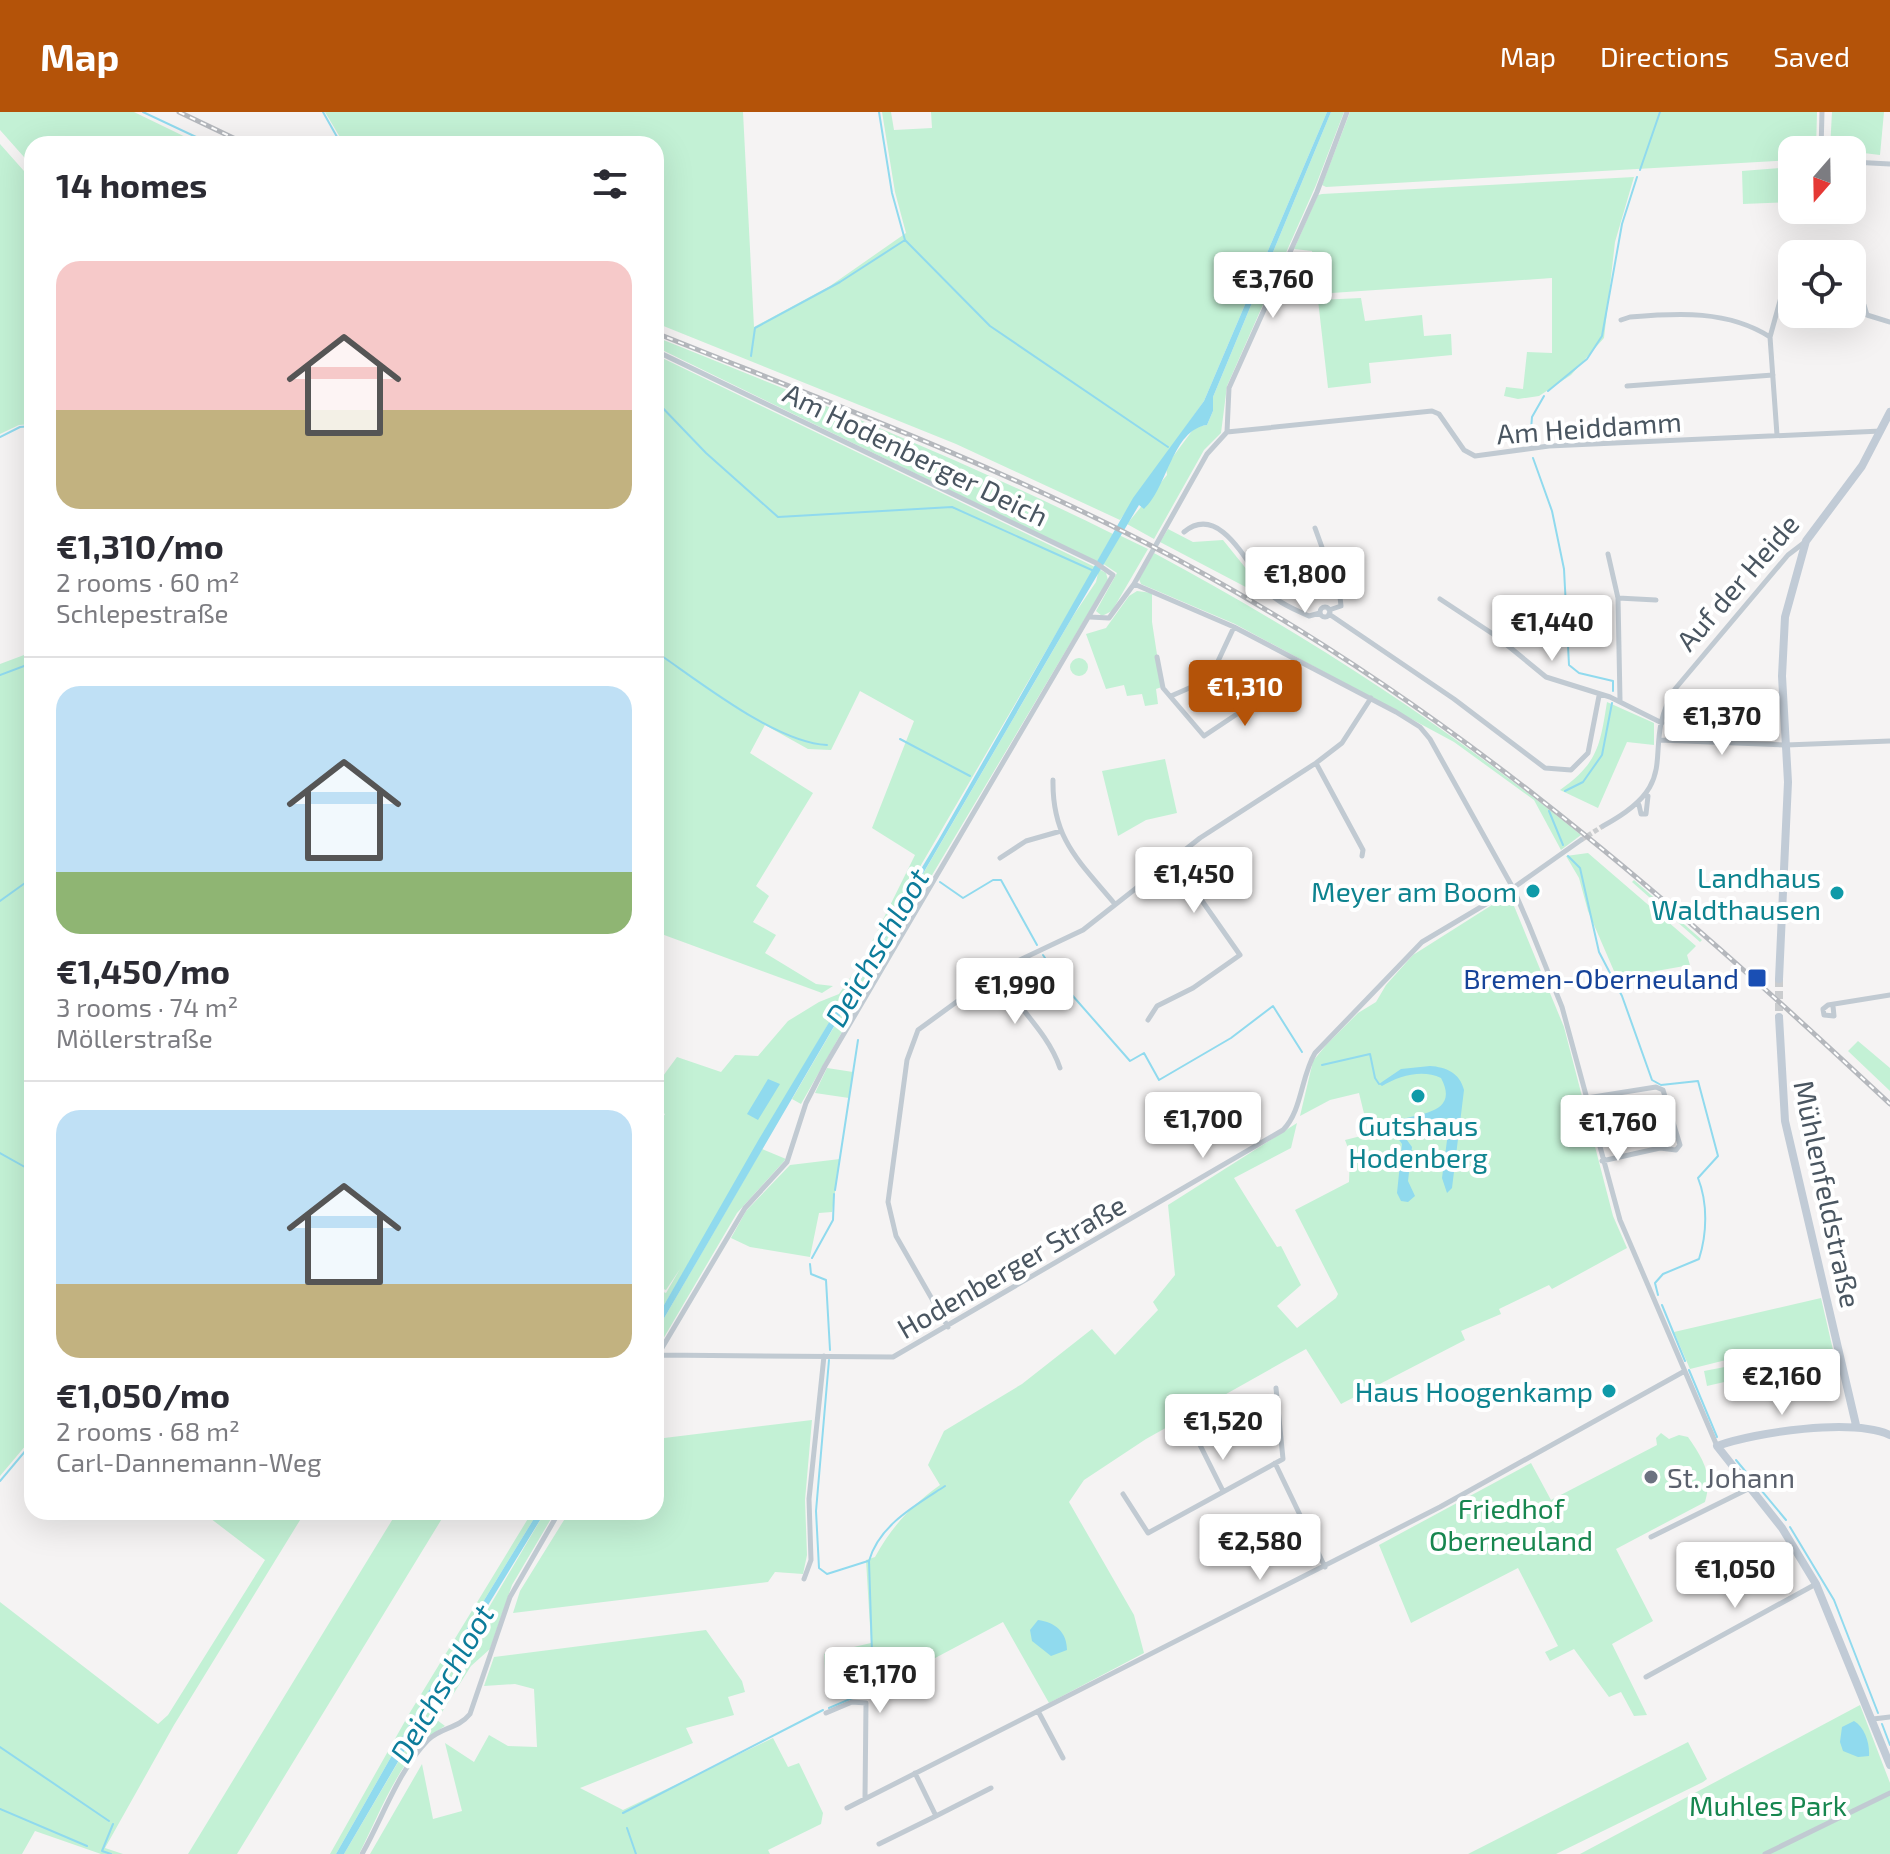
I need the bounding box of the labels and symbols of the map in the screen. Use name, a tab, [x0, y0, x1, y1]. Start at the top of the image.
north arrow	[1778, 136, 1866, 224]
pin: €3,760	[1208, 252, 1338, 320]
street label: Am Hodenberger Deich	[778, 375, 1054, 533]
street label: Am Heiddamm	[1495, 404, 1683, 450]
street label: Auf der Heide	[1669, 507, 1805, 657]
pin: €1,800	[1240, 547, 1370, 615]
pin: €1,440	[1487, 595, 1617, 663]
pin: €1,310	[1180, 660, 1310, 728]
pin: €1,370	[1657, 689, 1787, 757]
pin: €1,450	[1129, 847, 1259, 915]
place label: Landhaus Waldthausen	[1651, 860, 1821, 926]
water label: Deichschloot	[816, 861, 936, 1032]
place label: Meyer am Boom	[1311, 874, 1517, 908]
marker: Meyer am Boom	[1524, 882, 1542, 900]
marker: Landhaus Waldthausen	[1828, 884, 1846, 902]
pin: €1,990	[950, 958, 1080, 1026]
place label: Bremen-Oberneuland	[1463, 961, 1739, 995]
marker: Bremen-Oberneuland	[1746, 967, 1768, 989]
street label: Mühlenfeldstraße	[1787, 1077, 1869, 1311]
marker: Gutshaus Hodenberg	[1409, 1087, 1427, 1105]
pin: €1,700	[1138, 1092, 1268, 1160]
pin: €1,760	[1553, 1095, 1683, 1163]
place label: Gutshaus Hodenberg	[1348, 1108, 1488, 1174]
street label: Hodenberger Straße	[891, 1187, 1131, 1345]
pin: €2,160	[1717, 1349, 1847, 1417]
place label: Haus Hoogenkamp	[1355, 1374, 1593, 1408]
marker: Haus Hoogenkamp	[1600, 1382, 1618, 1400]
pin: €1,520	[1158, 1394, 1288, 1462]
place label: St. Johann	[1667, 1460, 1795, 1494]
marker: St. Johann	[1642, 1468, 1660, 1486]
park label: Friedhof Oberneuland	[1429, 1491, 1593, 1557]
pin: €2,580	[1195, 1514, 1325, 1582]
pin: €1,050	[1670, 1542, 1800, 1610]
water label: Deichschloot	[381, 1597, 501, 1768]
pin: €1,170	[815, 1647, 945, 1715]
park label: Muhles Park	[1689, 1788, 1847, 1822]

